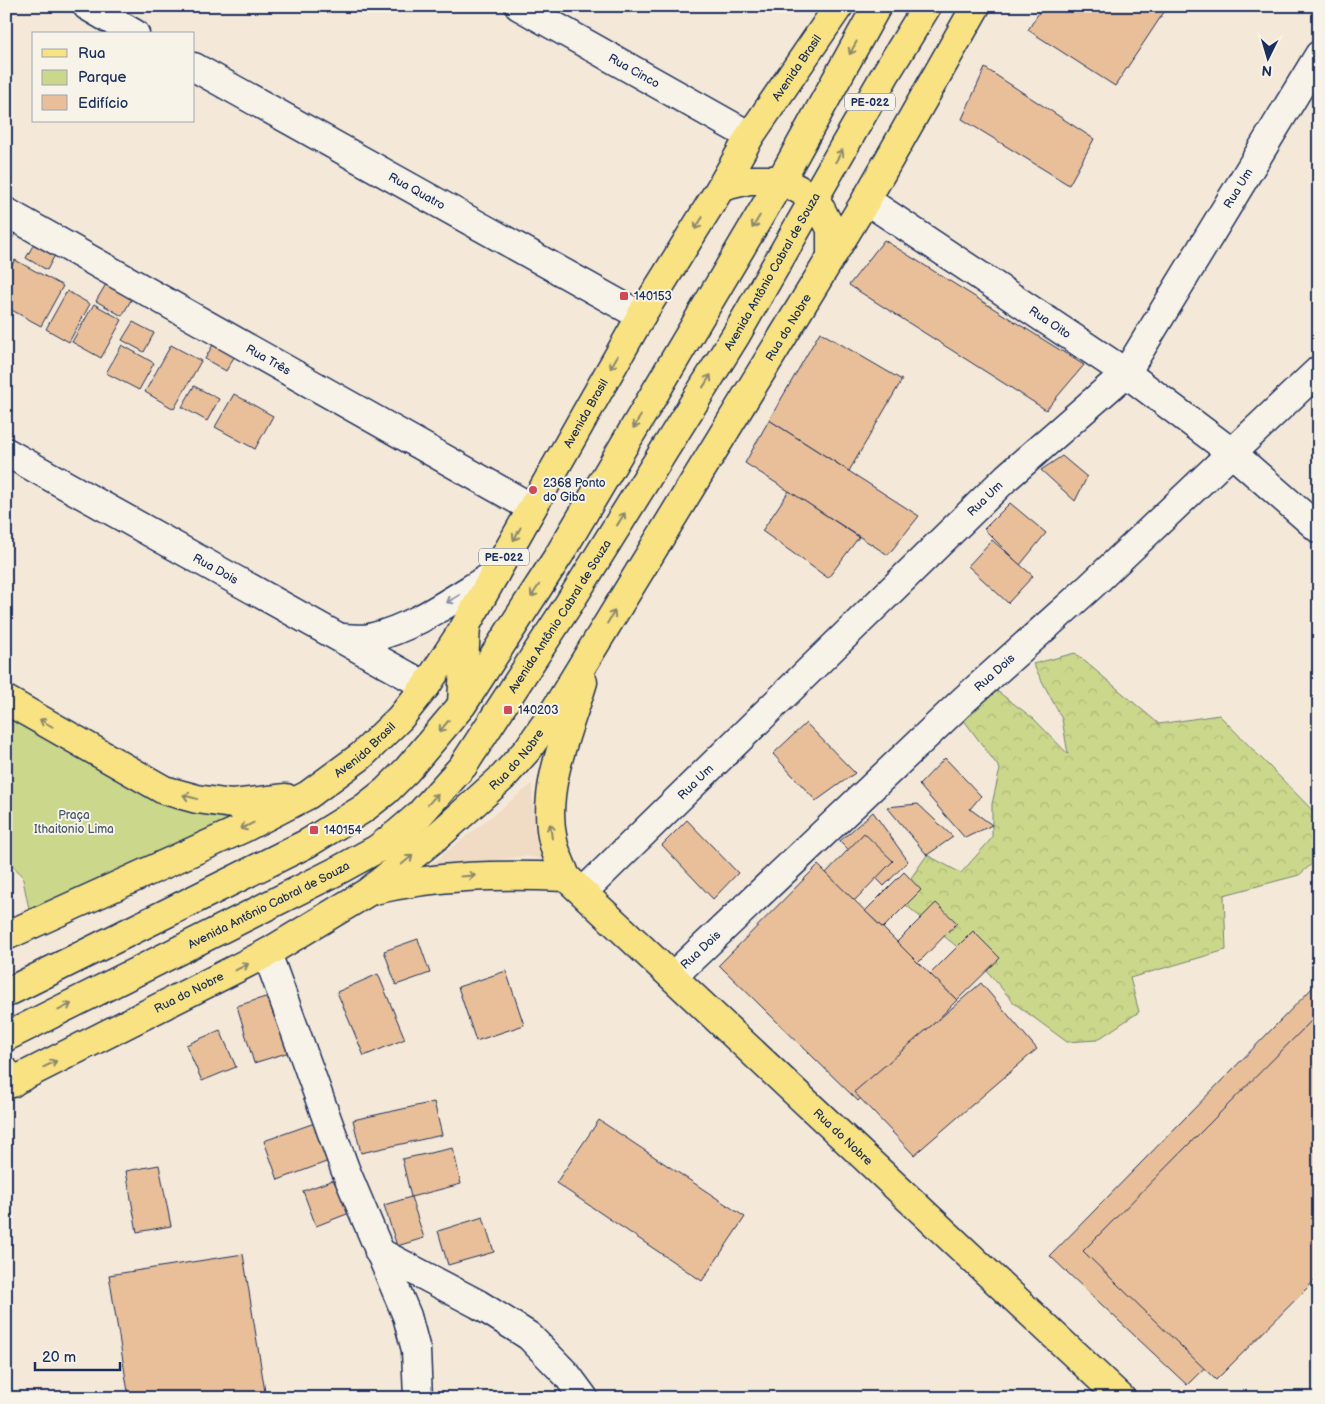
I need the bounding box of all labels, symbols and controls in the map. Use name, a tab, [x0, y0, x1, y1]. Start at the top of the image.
legend	[32, 32, 195, 122]
street label: Avenida Brasil	[769, 32, 825, 104]
north arrow	[1242, 32, 1292, 82]
one-way arrow	[848, 41, 858, 56]
text: Rua	[78, 44, 106, 63]
street label: Rua Cinco	[606, 50, 663, 91]
text: N	[1261, 62, 1273, 79]
text: Parque	[78, 68, 127, 87]
text: Edifício	[78, 94, 128, 113]
road number: PE-022	[845, 94, 895, 110]
one-way arrow	[834, 149, 844, 164]
street label: Rua Um	[1220, 166, 1256, 211]
street label: Rua Quatro	[386, 169, 448, 213]
street label: Avenida Antônio Cabral de Souza	[721, 190, 823, 353]
one-way arrow	[750, 214, 760, 228]
one-way arrow	[693, 216, 703, 230]
place label: 140153	[634, 289, 672, 304]
marker: 140153	[618, 290, 630, 302]
street label: Rua do Nobre	[762, 291, 815, 364]
street label: Rua Oito	[1026, 303, 1074, 342]
street label: Rua Três	[243, 341, 293, 378]
one-way arrow	[609, 354, 619, 369]
one-way arrow	[703, 375, 713, 389]
street label: Avenida Brasil	[560, 376, 611, 451]
one-way arrow	[632, 414, 642, 428]
place label: 2368 Ponto do Giba	[543, 476, 606, 505]
street label: Rua Um	[964, 478, 1006, 519]
marker: 2368 Ponto do Giba	[527, 484, 539, 496]
one-way arrow	[617, 513, 627, 527]
one-way arrow	[512, 526, 522, 541]
street label: Avenida Antônio Cabral de Souza	[505, 537, 614, 696]
road number: PE-022	[479, 548, 529, 566]
street label: Rua Dois	[190, 550, 241, 587]
one-way arrow	[530, 584, 541, 598]
one-way arrow	[447, 594, 461, 604]
one-way arrow	[607, 611, 617, 625]
street label: Rua Dois	[971, 651, 1018, 695]
place label: 140203	[518, 703, 559, 718]
marker: 140203	[502, 704, 514, 716]
one-way arrow	[39, 718, 54, 728]
street label: Avenida Brasil	[331, 719, 399, 781]
one-way arrow	[439, 719, 450, 732]
street label: Rua do Nobre	[486, 726, 547, 793]
street label: Rua Um	[675, 761, 717, 803]
one-way arrow	[183, 792, 199, 801]
one-way arrow	[428, 793, 439, 806]
park label: Praça Ithaitonio Lima	[34, 808, 114, 837]
one-way arrow	[240, 822, 255, 831]
place label: 140154	[324, 823, 363, 838]
one-way arrow	[546, 823, 556, 839]
marker: 140154	[308, 824, 320, 836]
one-way arrow	[401, 855, 414, 866]
street label: Avenida Antônio Cabral de Souza	[185, 858, 352, 952]
one-way arrow	[459, 871, 475, 880]
street label: Rua Dois	[677, 927, 724, 972]
one-way arrow	[234, 962, 249, 972]
street label: Rua do Nobre	[152, 969, 226, 1016]
one-way arrow	[58, 1002, 73, 1012]
one-way arrow	[42, 1059, 57, 1068]
street label: Rua do Nobre	[810, 1105, 876, 1168]
scale bar	[35, 1339, 120, 1371]
text: 20 m	[42, 1348, 76, 1367]

